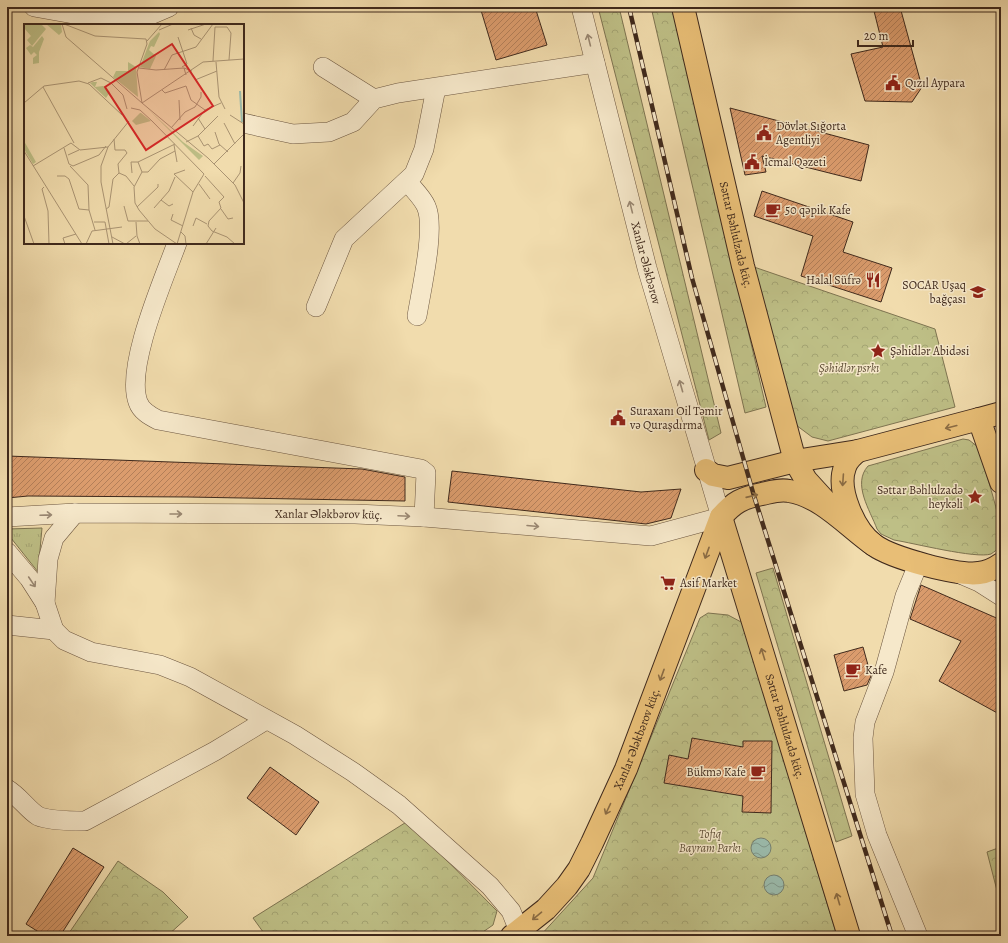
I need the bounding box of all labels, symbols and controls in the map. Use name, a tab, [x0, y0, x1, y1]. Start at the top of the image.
scale bar	[858, 22, 913, 48]
inset map	[24, 24, 244, 244]
text: 20 m	[864, 28, 888, 44]
one-way arrow	[585, 34, 592, 47]
public building icon: Qızıl Aypara	[884, 74, 902, 92]
place label: Qızıl Aypara	[905, 75, 965, 91]
place label: Dövlət Sığorta Agentliyi	[775, 118, 846, 148]
public building icon: Dövlət Sığorta Agentliyi	[755, 124, 773, 142]
public building icon: İcmal Qəzeti	[743, 153, 761, 171]
place label: İcmal Qəzeti	[764, 154, 826, 170]
street label: Səttar Bəhlulzadə küç.	[716, 180, 757, 290]
one-way arrow	[627, 200, 634, 213]
cafe icon: 50 qəpik Kafe	[764, 201, 782, 219]
place label: 50 qəpik Kafe	[785, 202, 851, 218]
street label: Xanlar Ələkbərov	[627, 220, 665, 307]
restaurant icon: Halal Süfrə	[864, 271, 882, 289]
place label: Halal Süfrə	[806, 272, 861, 288]
place label: SOCAR Uşaq bağçası	[902, 277, 966, 307]
school or university icon: SOCAR Uşaq bağçası	[969, 283, 987, 301]
place icon: Şəhidlər Abidəsi	[869, 342, 887, 360]
place label: Şəhidlər Abidəsi	[890, 343, 969, 359]
park label: Şəhidlər psrkı	[819, 360, 879, 376]
one-way arrow	[677, 380, 684, 393]
place label: Suraxanı Oil Təmir və Quraşdırma	[629, 403, 723, 433]
public building icon: Suraxanı Oil Təmir və Quraşdırma	[609, 409, 627, 427]
one-way arrow	[945, 423, 958, 431]
one-way arrow	[839, 473, 846, 486]
place label: Səttar Bəhlulzadə heykəli	[877, 482, 963, 512]
place icon: Səttar Bəhlulzadə heykəli	[966, 488, 984, 506]
one-way arrow	[746, 492, 759, 499]
street label: Xanlar Ələkbərov küç.	[275, 506, 383, 523]
one-way arrow	[169, 510, 182, 518]
one-way arrow	[39, 511, 52, 518]
one-way arrow	[397, 513, 410, 520]
one-way arrow	[526, 523, 539, 530]
one-way arrow	[703, 547, 711, 559]
supermarket icon: Asif Market	[659, 574, 677, 592]
place label: Asif Market	[679, 575, 737, 591]
one-way arrow	[28, 576, 36, 587]
one-way arrow	[759, 647, 766, 660]
cafe icon: Kafe	[844, 661, 862, 679]
place label: Kafe	[865, 662, 887, 678]
one-way arrow	[657, 669, 665, 681]
street label: Səttar Bəhlulzadə küç.	[761, 672, 809, 781]
street label: Xanlar Ələkbərov küç.	[610, 685, 664, 792]
cafe icon: Bükmə Kafe	[749, 763, 767, 781]
place label: Bükmə Kafe	[687, 764, 746, 780]
one-way arrow	[604, 803, 611, 815]
park label: Tofiq Bayram Parkı	[679, 826, 741, 856]
one-way arrow	[834, 892, 841, 905]
one-way arrow	[532, 911, 542, 920]

